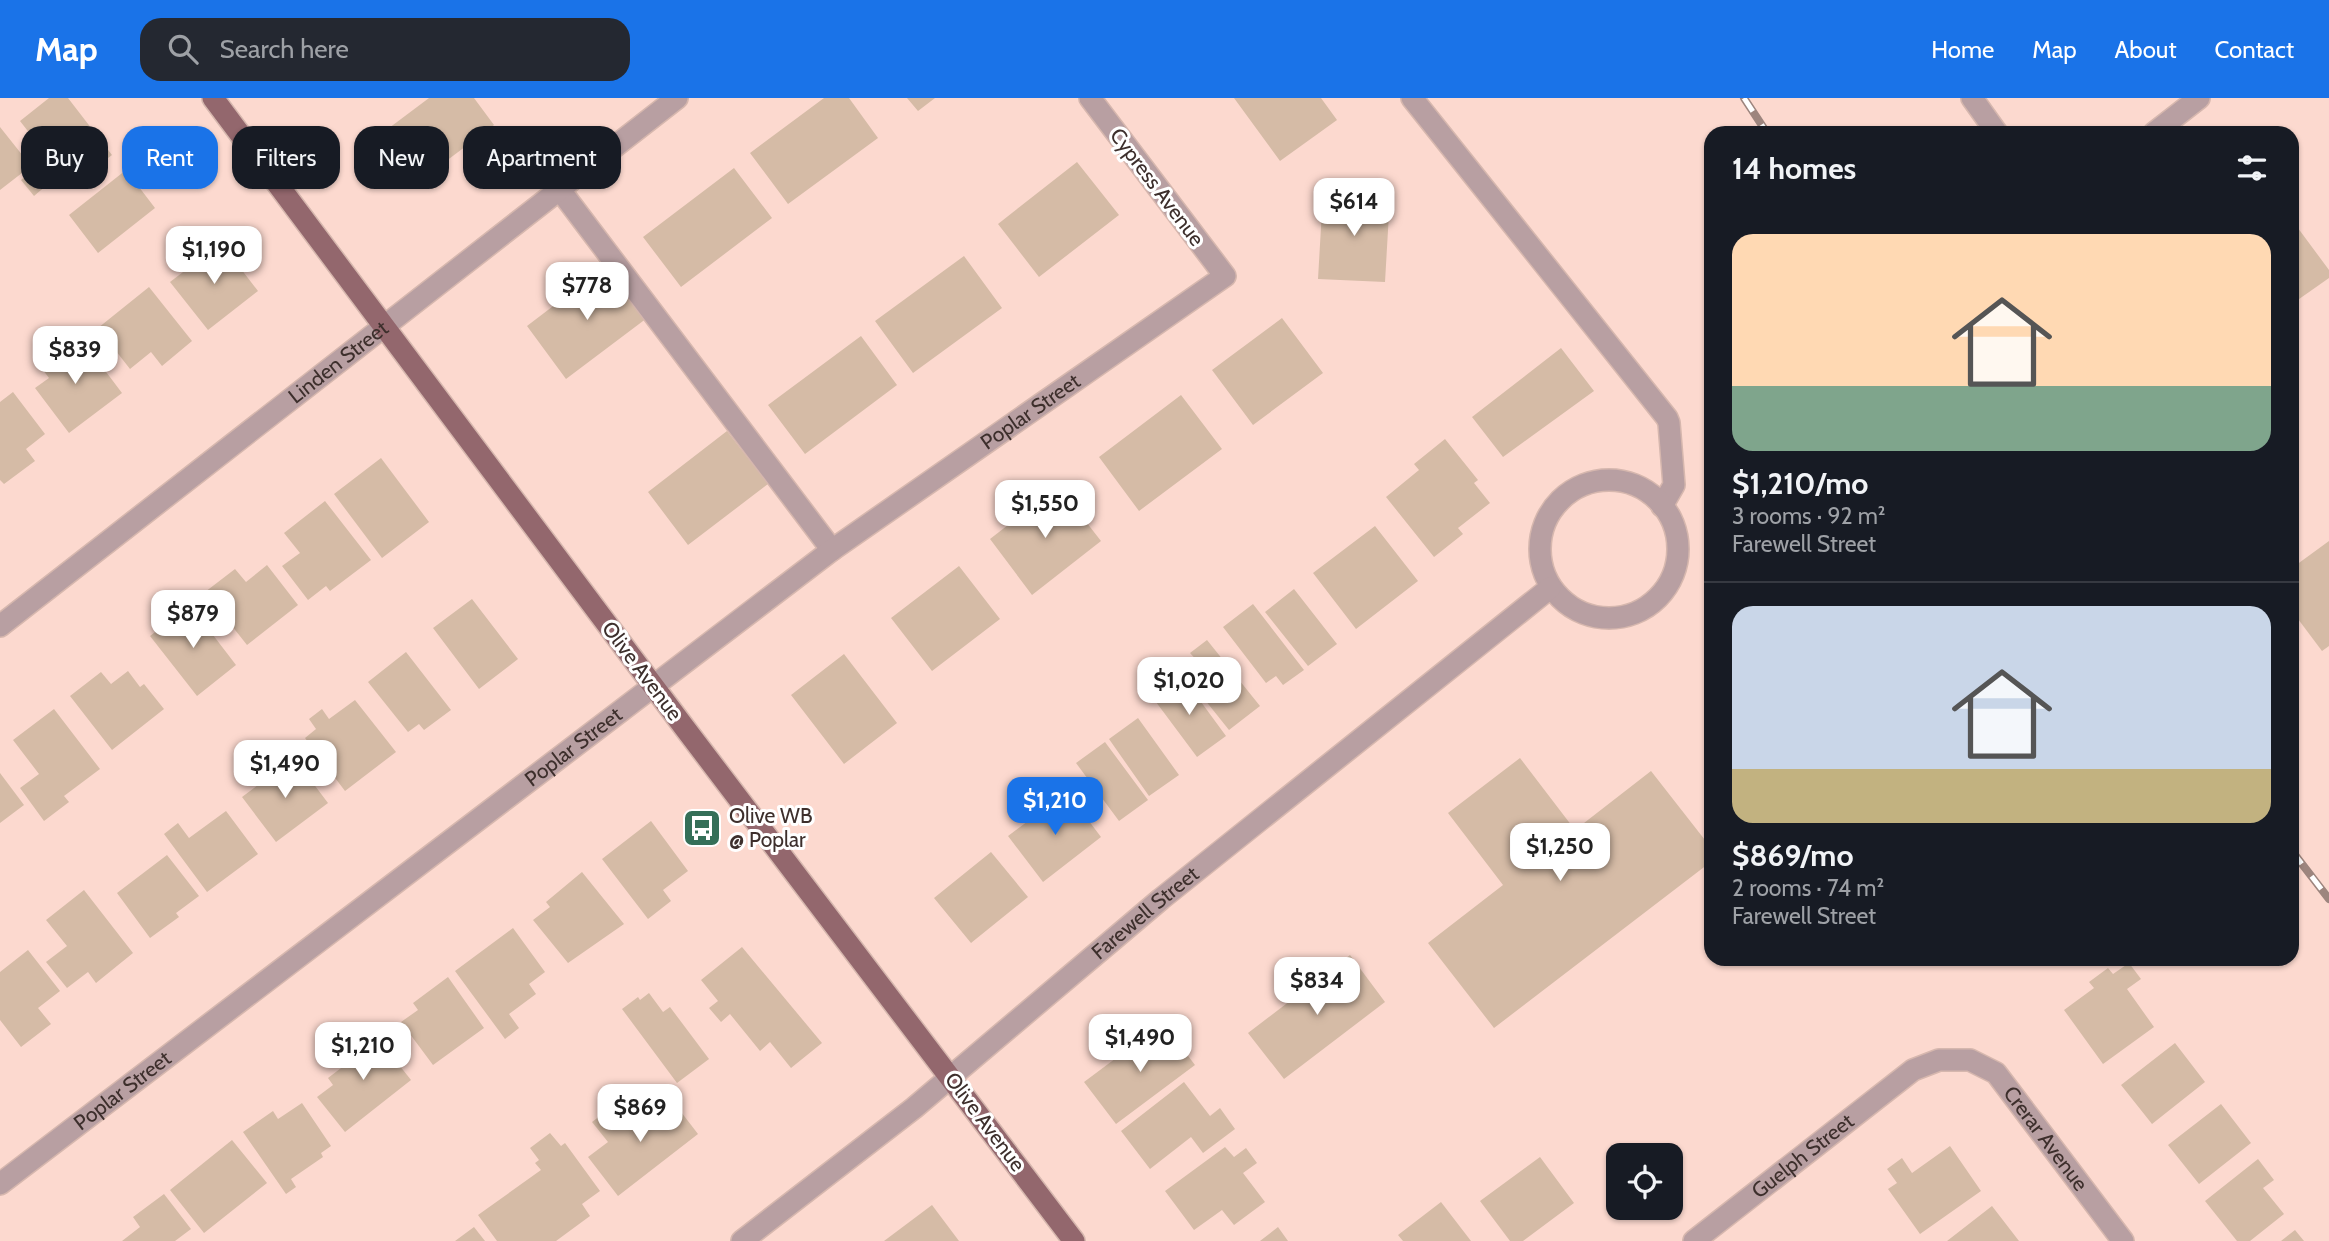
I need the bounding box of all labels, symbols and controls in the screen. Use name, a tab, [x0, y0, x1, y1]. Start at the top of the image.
search box	[140, 18, 630, 81]
text: Map	[35, 29, 98, 69]
icon: search	[164, 30, 202, 68]
text: Search here	[220, 33, 349, 65]
text: Home	[1931, 35, 1994, 64]
text: Map	[2032, 35, 2077, 64]
text: About	[2115, 35, 2177, 64]
text: Contact	[2215, 35, 2294, 64]
street label: Cypress Avenue	[1105, 123, 1210, 251]
chip: Buy	[21, 126, 108, 189]
chip: Rent	[122, 126, 218, 189]
chip: Filters	[232, 126, 340, 189]
chip: New	[354, 126, 449, 189]
chip: Apartment	[463, 126, 621, 189]
icon: filters	[2233, 149, 2271, 187]
text: 14 homes	[1732, 150, 1856, 187]
pin: $614	[1313, 178, 1395, 238]
text: $614	[1329, 187, 1379, 215]
pin: $1,190	[157, 226, 271, 286]
text: $1,190	[182, 235, 246, 263]
pin: $778	[546, 262, 628, 322]
text: $778	[562, 271, 612, 299]
icon: home	[1939, 279, 2065, 405]
street label: Linden Street	[283, 315, 393, 408]
pin: $839	[34, 327, 116, 386]
text: $839	[49, 335, 101, 363]
street label: Poplar Street	[976, 368, 1085, 454]
text: $1,210/mo	[1732, 465, 1868, 502]
pin: $1,550	[988, 480, 1102, 540]
text: $1,550	[1011, 489, 1079, 517]
text: 3 rooms · 92 m²	[1732, 502, 1886, 530]
text: Farewell Street	[1732, 530, 1876, 558]
pin: $879	[152, 590, 234, 650]
text: $879	[167, 599, 219, 627]
street label: Olive Avenue	[597, 616, 688, 725]
icon: home	[1939, 651, 2065, 777]
pin: $1,020	[1132, 658, 1246, 717]
text: $1,020	[1153, 666, 1225, 694]
street label: Poplar Street	[520, 702, 627, 792]
pin: $1,490	[228, 740, 342, 800]
text: $1,490	[250, 749, 320, 777]
pin: $1,210	[998, 778, 1112, 837]
text: $1,210	[1023, 786, 1087, 814]
place label: Olive WB @ Poplar	[729, 803, 812, 852]
bus stop icon: Olive WB @ Poplar	[681, 807, 723, 849]
pin: $1,250	[1503, 824, 1617, 883]
text: $1,250	[1526, 832, 1594, 860]
text: $869/mo	[1732, 837, 1854, 874]
street label: Farewell Street	[1086, 861, 1204, 964]
text: 2 rooms · 74 m²	[1732, 874, 1884, 902]
text: Farewell Street	[1732, 902, 1876, 930]
pin: $834	[1276, 958, 1358, 1017]
text: $834	[1290, 966, 1344, 994]
pin: $1,490	[1083, 1014, 1197, 1074]
pin: $1,210	[306, 1023, 420, 1082]
text: $1,490	[1105, 1023, 1175, 1051]
text: $1,210	[331, 1031, 395, 1059]
street label: Poplar Street	[69, 1045, 176, 1135]
street label: Olive Avenue	[940, 1067, 1031, 1176]
street label: Crerar Avenue	[1998, 1081, 2094, 1196]
pin: $869	[599, 1084, 681, 1144]
text: $869	[613, 1093, 667, 1121]
street label: Guelph Street	[1746, 1108, 1858, 1203]
map controls	[1606, 1143, 1683, 1220]
button: locate	[1606, 1143, 1683, 1220]

